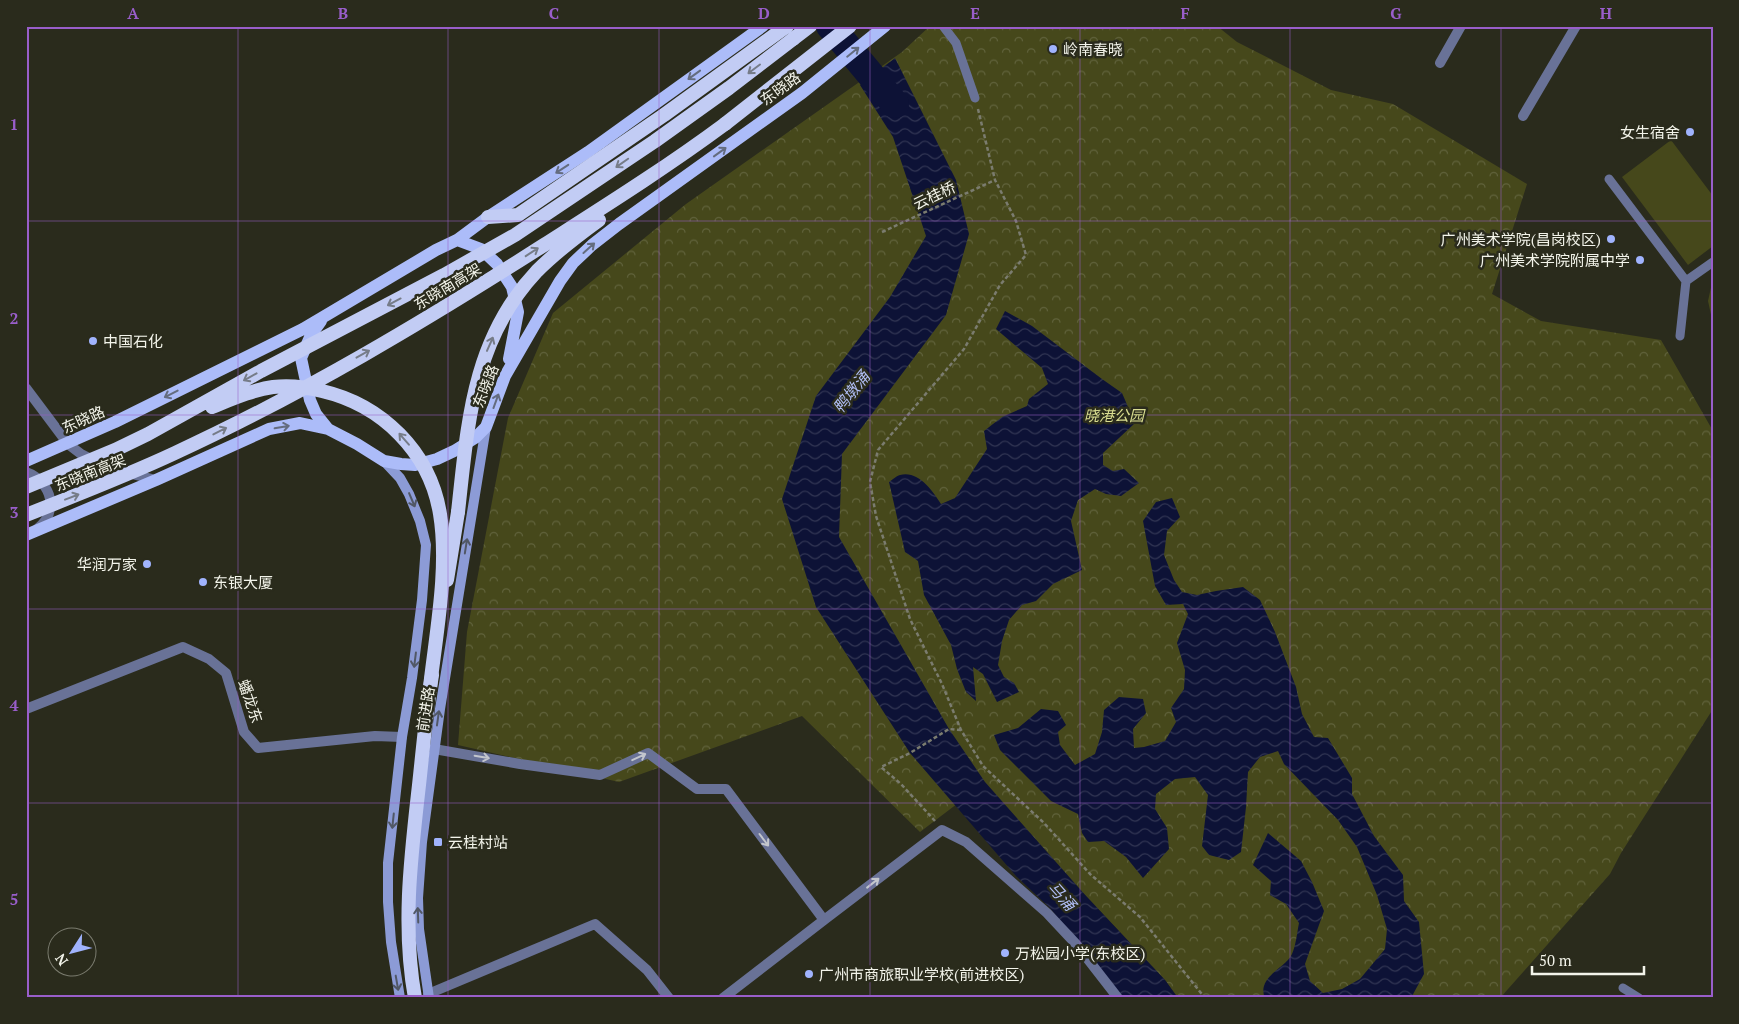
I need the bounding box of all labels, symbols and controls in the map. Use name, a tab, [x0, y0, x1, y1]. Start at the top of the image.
text: A	[127, 2, 139, 24]
text: B	[338, 2, 348, 24]
text: C	[549, 2, 559, 24]
text: D	[758, 2, 770, 24]
text: E	[970, 2, 980, 24]
text: F	[1180, 2, 1190, 24]
text: G	[1390, 2, 1402, 24]
text: H	[1600, 2, 1612, 24]
place label: 岭南春晓	[1063, 39, 1123, 59]
marker: 岭南春晓	[1047, 43, 1059, 55]
one-way arrow	[846, 46, 859, 57]
one-way arrow	[748, 63, 761, 74]
street label: 东晓路	[756, 67, 804, 109]
one-way arrow	[687, 70, 701, 80]
text: 1	[9, 113, 19, 135]
place label: 女生宿舍	[1620, 122, 1680, 142]
marker: 女生宿舍	[1684, 126, 1696, 138]
one-way arrow	[713, 147, 727, 157]
one-way arrow	[616, 158, 630, 168]
one-way arrow	[555, 164, 569, 174]
street label: 云桂桥	[909, 176, 959, 214]
place label: 广州美术学院(昌岗校区)	[1441, 229, 1601, 249]
marker: 广州美术学院(昌岗校区)	[1605, 233, 1617, 245]
one-way arrow	[583, 242, 596, 254]
one-way arrow	[525, 247, 539, 257]
place label: 广州美术学院附属中学	[1480, 250, 1630, 270]
marker: 广州美术学院附属中学	[1634, 254, 1646, 266]
street label: 东晓南高架	[410, 258, 484, 314]
one-way arrow	[387, 298, 402, 307]
text: 2	[9, 307, 19, 329]
place label: 中国石化	[103, 331, 163, 351]
marker: 中国石化	[87, 335, 99, 347]
one-way arrow	[485, 337, 495, 352]
one-way arrow	[356, 349, 370, 359]
street label: 东晓路	[467, 361, 503, 411]
water label: 鸭墩涌	[828, 365, 876, 418]
one-way arrow	[243, 373, 258, 383]
one-way arrow	[164, 389, 179, 399]
one-way arrow	[492, 394, 501, 409]
street label: 东晓路	[58, 401, 108, 437]
park label: 晓港公园	[1084, 405, 1146, 425]
one-way arrow	[273, 421, 289, 431]
one-way arrow	[212, 426, 227, 435]
one-way arrow	[398, 432, 410, 445]
street label: 东晓南高架	[51, 449, 129, 495]
one-way arrow	[64, 492, 79, 501]
one-way arrow	[407, 492, 417, 507]
text: 3	[9, 501, 19, 523]
one-way arrow	[462, 539, 472, 555]
place label: 华润万家	[77, 554, 137, 574]
marker: 华润万家	[141, 558, 153, 570]
place label: 东银大厦	[213, 572, 273, 592]
marker: 东银大厦	[197, 576, 209, 588]
one-way arrow	[410, 652, 420, 668]
street label: 蟠龙东	[234, 676, 268, 726]
street label: 前进路	[412, 685, 438, 733]
text: 4	[9, 694, 19, 716]
one-way arrow	[433, 711, 443, 727]
one-way arrow	[631, 752, 646, 761]
one-way arrow	[473, 753, 489, 763]
one-way arrow	[388, 813, 398, 829]
place label: 云桂村站	[448, 832, 508, 852]
one-way arrow	[758, 833, 769, 846]
marker: 云桂村站	[432, 836, 444, 848]
one-way arrow	[866, 877, 879, 888]
water label: 马涌	[1043, 877, 1082, 917]
text: 5	[9, 888, 19, 910]
one-way arrow	[414, 907, 423, 923]
north arrow	[48, 926, 98, 976]
place label: 万松园小学(东校区)	[1015, 943, 1145, 963]
scale bar	[1532, 944, 1644, 976]
marker: 万松园小学(东校区)	[999, 947, 1011, 959]
text: N	[50, 950, 72, 970]
text: 50 m	[1539, 950, 1572, 970]
place label: 广州市商旅职业学校(前进校区)	[819, 964, 1024, 984]
marker: 广州市商旅职业学校(前进校区)	[803, 968, 815, 980]
one-way arrow	[393, 974, 403, 990]

